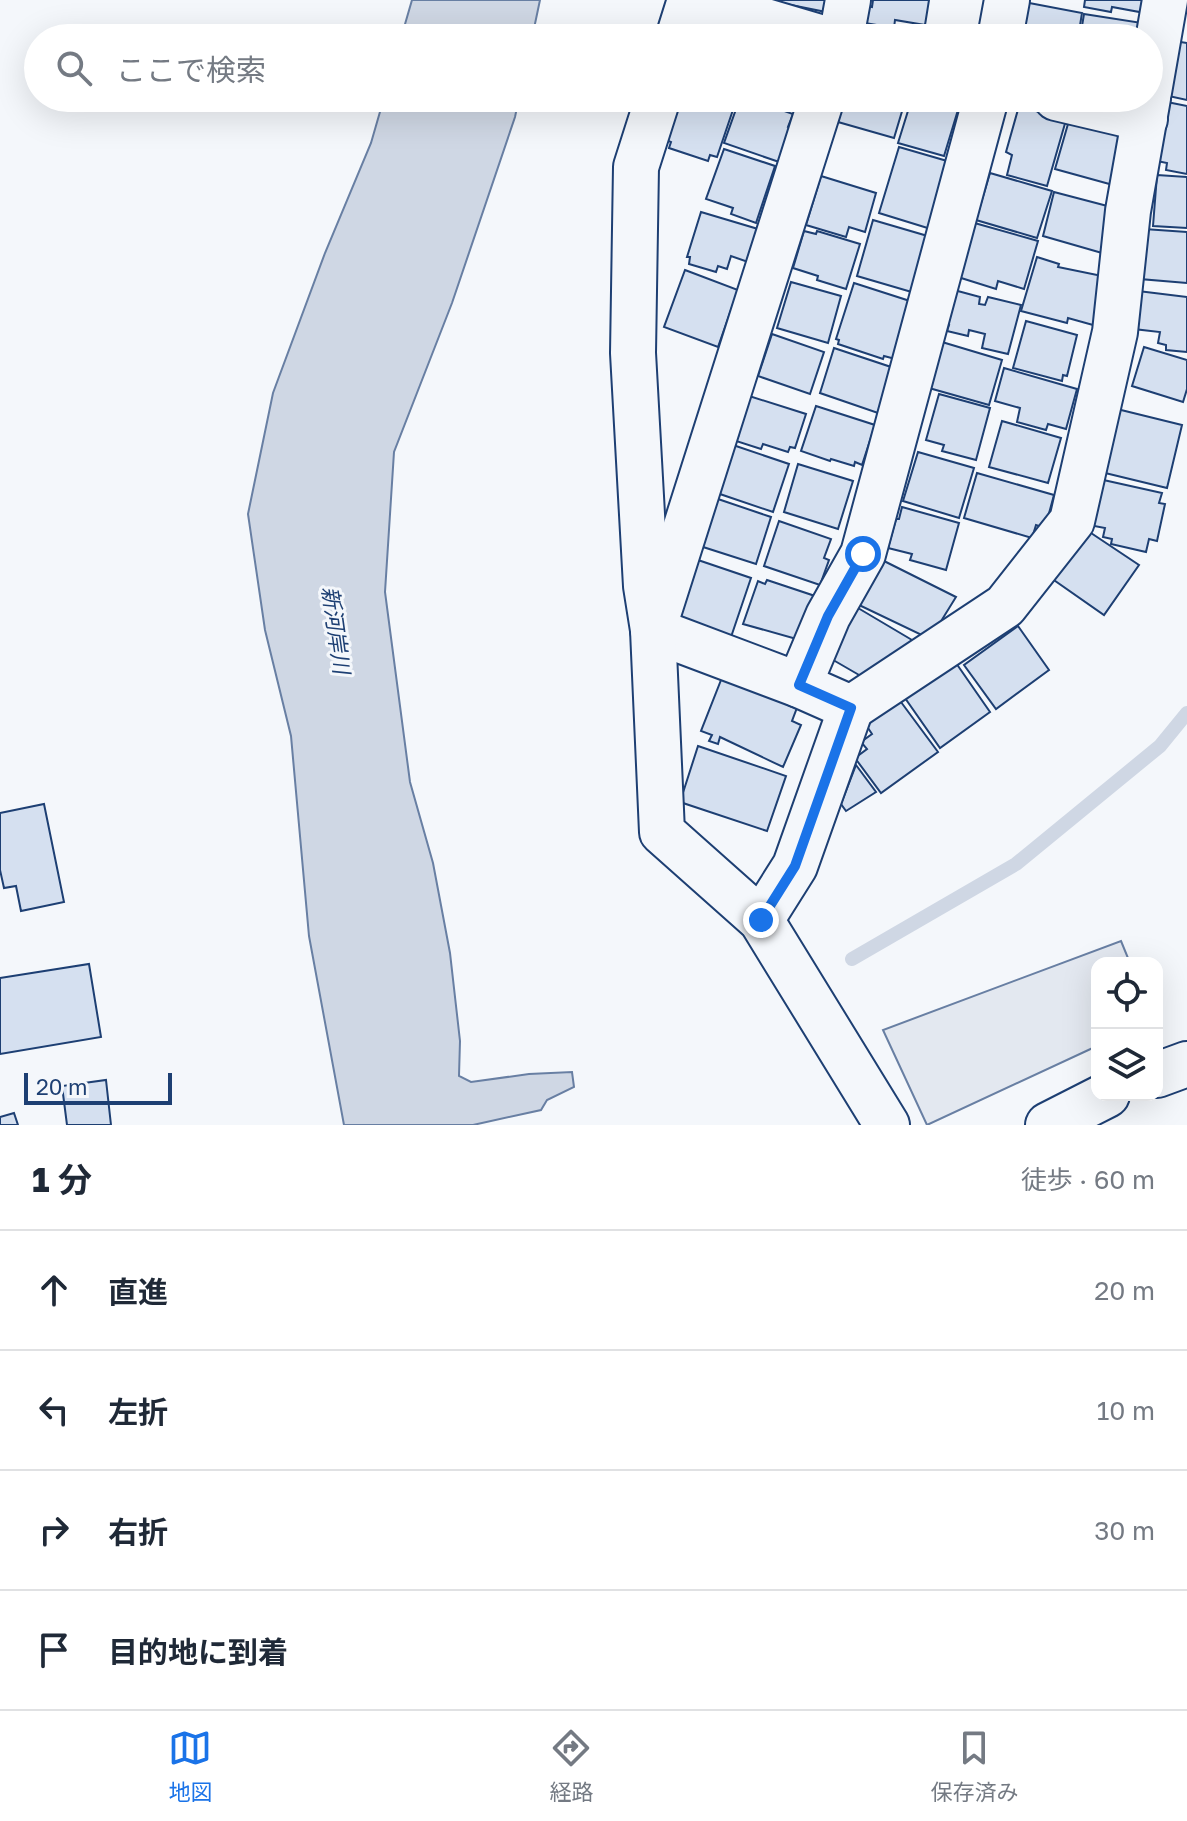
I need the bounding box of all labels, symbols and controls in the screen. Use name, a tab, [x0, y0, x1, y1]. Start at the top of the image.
search box	[24, 24, 1163, 112]
icon: search	[52, 46, 96, 90]
text: ここで検索	[116, 52, 266, 88]
route start	[845, 536, 881, 572]
water label: 新河岸川	[317, 584, 356, 677]
route end	[743, 902, 779, 938]
map controls	[1091, 957, 1163, 1101]
button: locate	[1091, 957, 1163, 1029]
button: layers	[1091, 1029, 1163, 1101]
scale bar	[24, 1069, 172, 1105]
text: 20 m	[36, 1073, 87, 1100]
text: 1 分	[32, 1159, 92, 1199]
text: 徒歩 · 60 m	[1021, 1164, 1155, 1195]
icon: ahead	[32, 1268, 76, 1312]
text: 直進	[108, 1274, 168, 1310]
text: 20 m	[1094, 1275, 1155, 1306]
icon: left	[32, 1388, 76, 1432]
text: 左折	[108, 1394, 168, 1430]
text: 10 m	[1097, 1395, 1155, 1426]
icon: right	[32, 1508, 76, 1552]
text: 右折	[108, 1514, 168, 1550]
text: 30 m	[1094, 1515, 1155, 1546]
icon: arrive	[32, 1628, 76, 1672]
text: 目的地に到着	[108, 1634, 288, 1670]
tab: 地図	[168, 1726, 213, 1806]
tab: 経路	[549, 1726, 594, 1806]
tab: 保存済み	[930, 1726, 1019, 1806]

